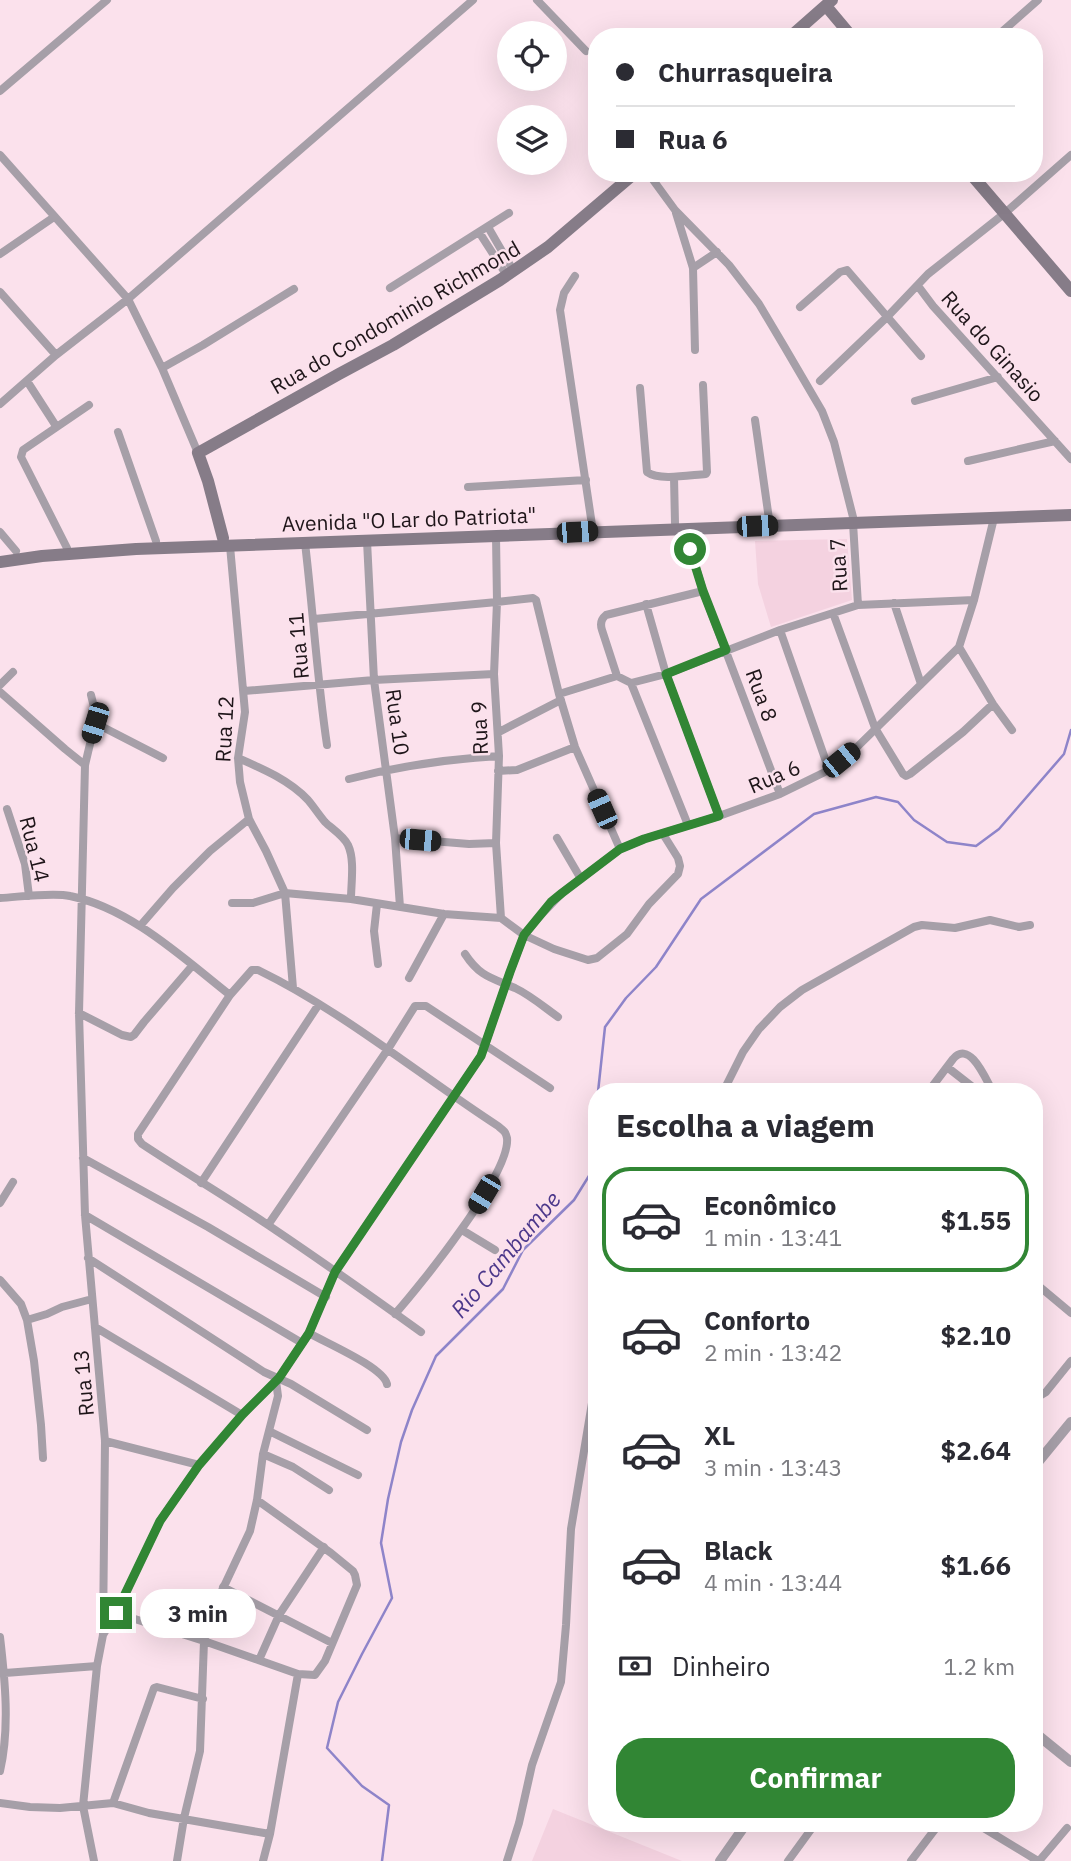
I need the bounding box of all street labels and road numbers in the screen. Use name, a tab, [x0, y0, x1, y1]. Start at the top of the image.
street label: Rua do Condominio Richmond	[265, 234, 525, 400]
street label: Rua do Ginasio	[936, 284, 1050, 408]
street label: Avenida "O Lar do Patriota"	[281, 501, 537, 537]
street label: Rua 7	[823, 537, 853, 593]
street label: Rua 11	[281, 612, 315, 680]
street label: Rua 8	[740, 665, 784, 725]
street label: Rua 10	[379, 687, 417, 757]
street label: Rua 12	[208, 695, 240, 763]
street label: Rua 9	[464, 700, 494, 756]
street label: Rua 6	[744, 753, 804, 799]
street label: Rua 14	[13, 813, 57, 885]
street label: Rua 13	[66, 1349, 100, 1417]

